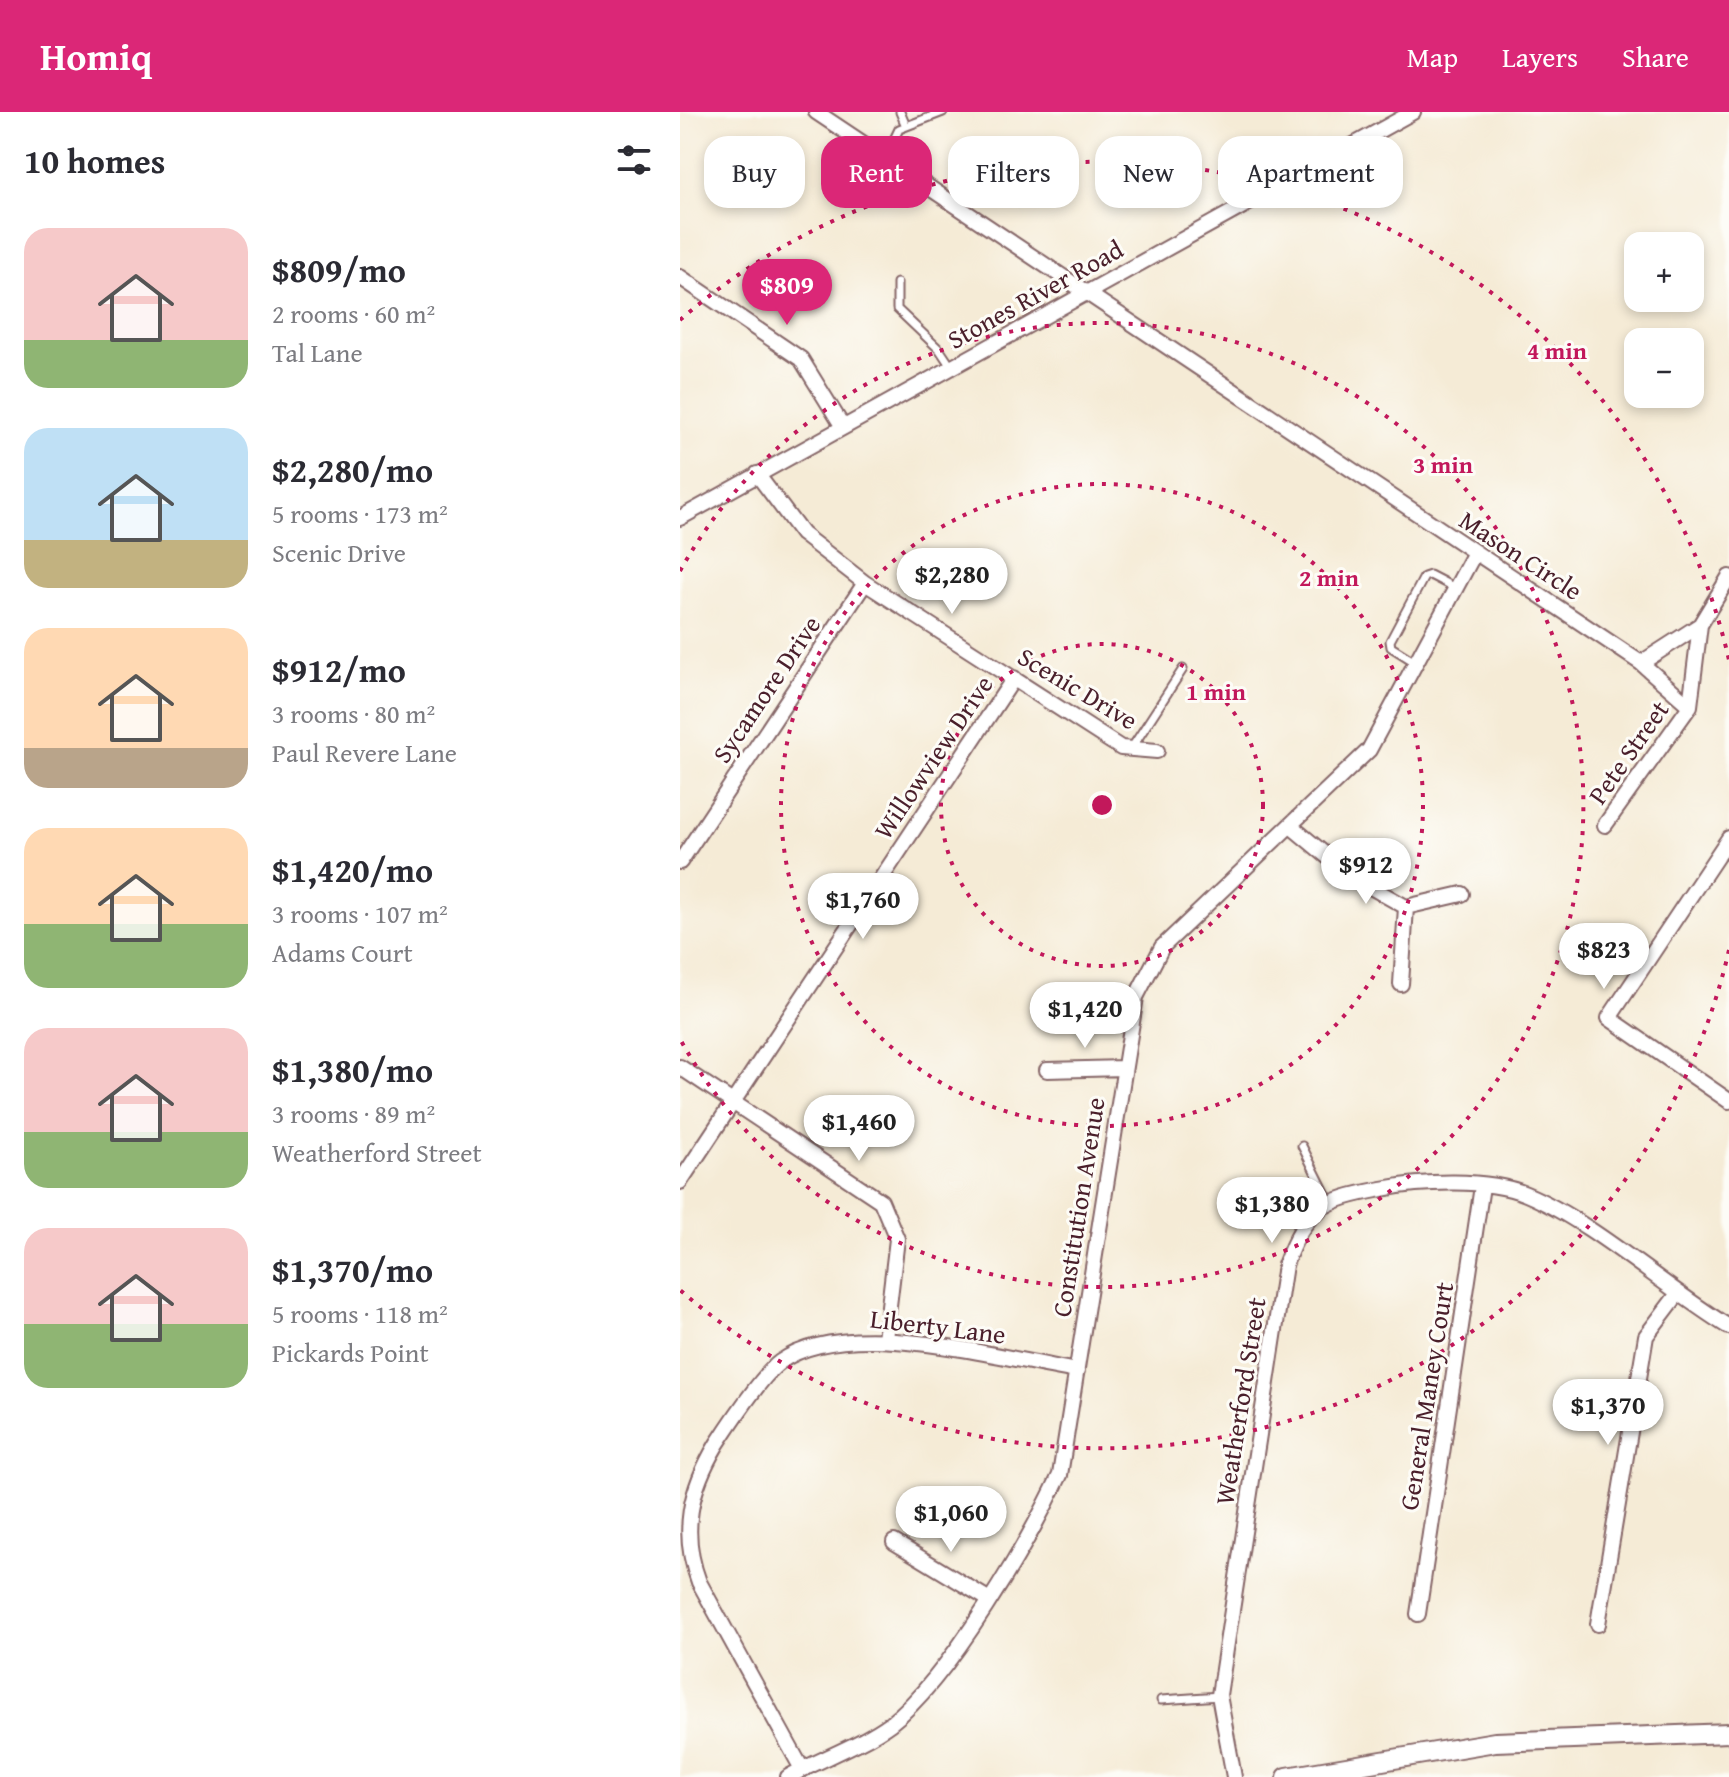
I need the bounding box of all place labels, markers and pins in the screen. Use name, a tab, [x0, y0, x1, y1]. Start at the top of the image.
pin: $809	[740, 259, 834, 327]
pin: $2,280	[887, 548, 1017, 616]
centre of rings	[1088, 791, 1116, 819]
pin: $912	[1319, 838, 1413, 906]
pin: $1,760	[798, 873, 928, 941]
pin: $823	[1557, 923, 1651, 991]
pin: $1,420	[1020, 982, 1150, 1050]
pin: $1,460	[794, 1095, 924, 1163]
pin: $1,380	[1207, 1177, 1337, 1245]
pin: $1,370	[1543, 1379, 1673, 1447]
pin: $1,060	[886, 1486, 1016, 1554]

